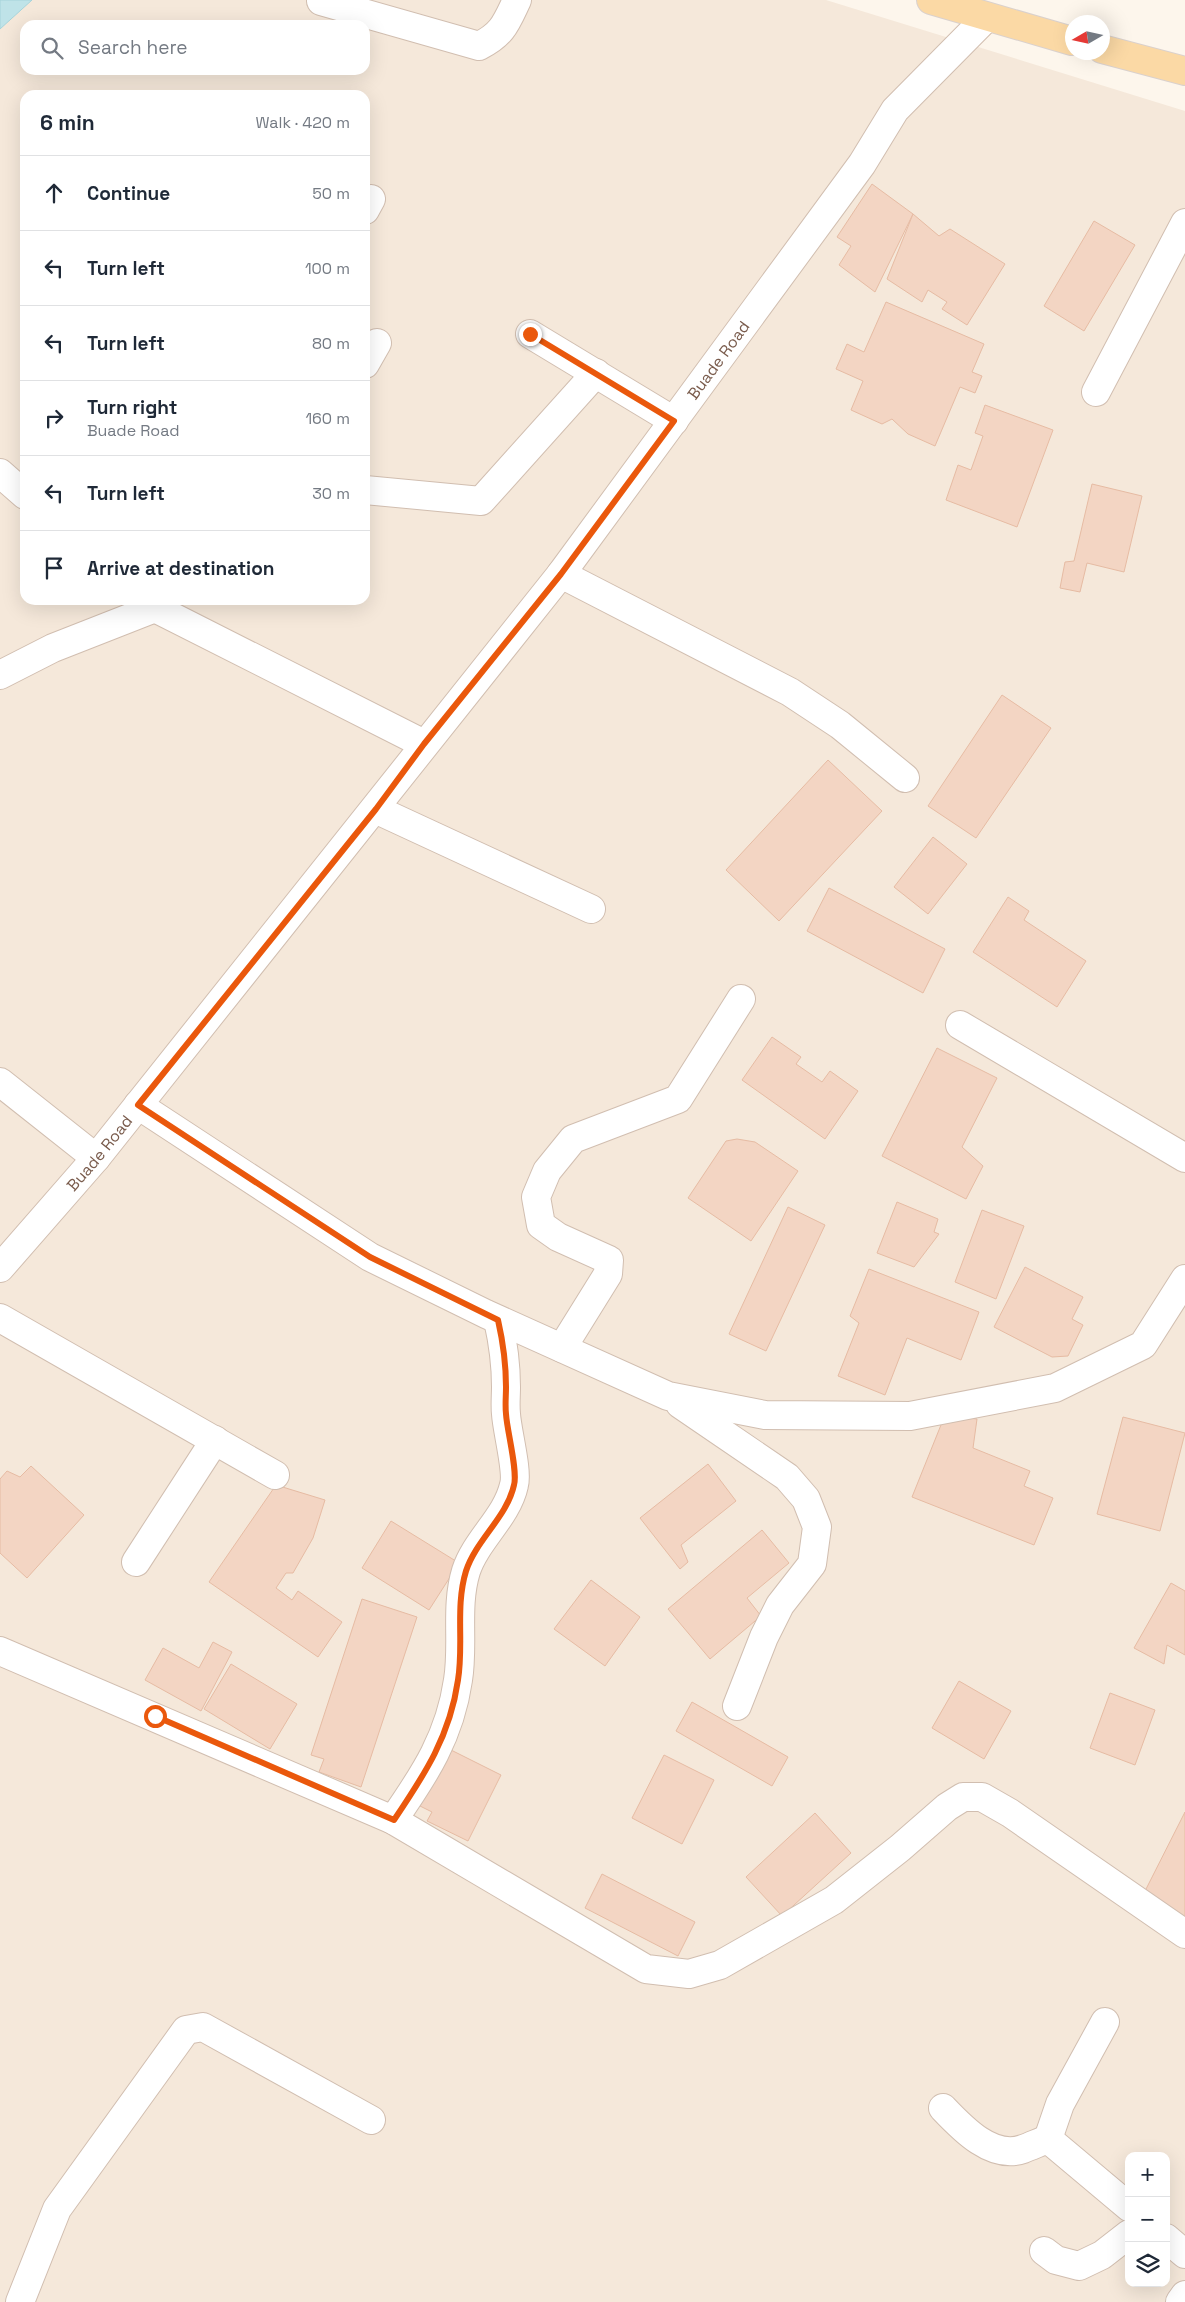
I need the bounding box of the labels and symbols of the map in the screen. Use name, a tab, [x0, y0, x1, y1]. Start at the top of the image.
north arrow	[1065, 15, 1110, 60]
street label: Buade Road	[683, 317, 754, 404]
route end	[519, 323, 542, 346]
street label: Buade Road	[62, 1111, 137, 1196]
route start	[144, 1705, 167, 1728]

